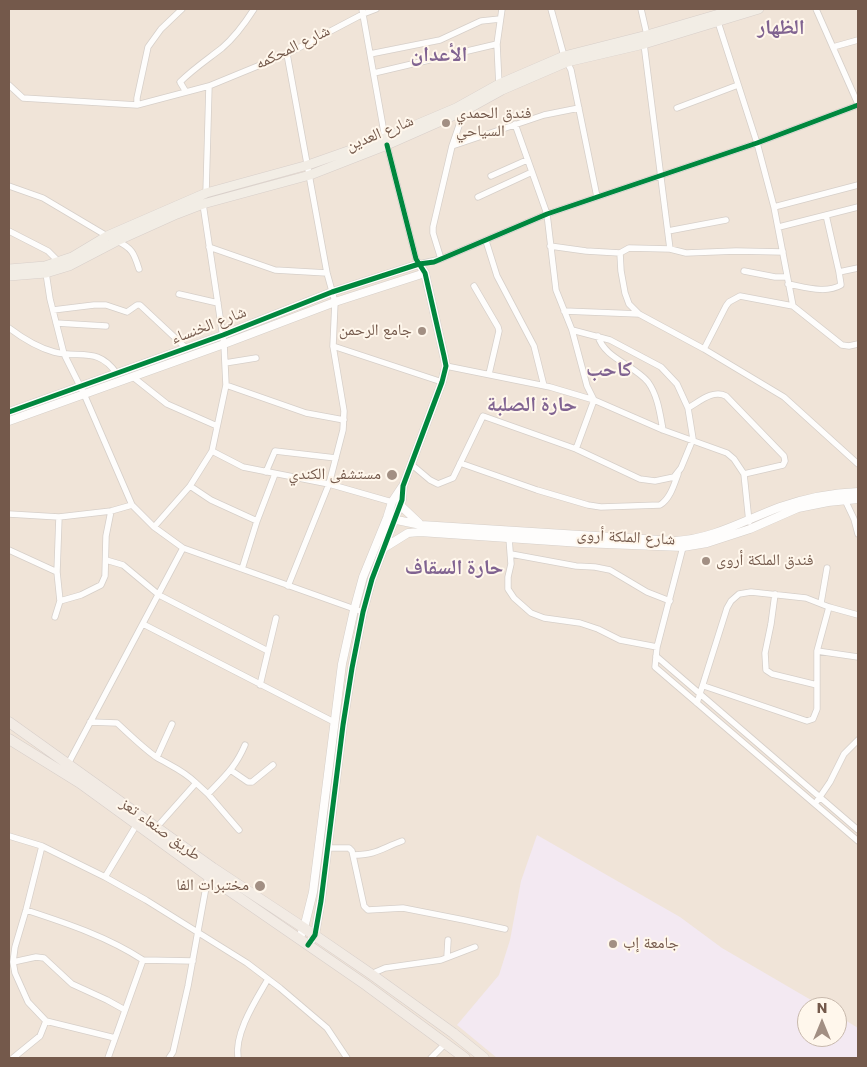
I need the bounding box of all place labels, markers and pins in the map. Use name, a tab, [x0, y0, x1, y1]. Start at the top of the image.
place label: فندق الحمدي السياحي	[456, 104, 532, 142]
marker: فندق الحمدي السياحي	[440, 117, 452, 129]
place label: جامع الرحمن	[339, 321, 412, 341]
marker: جامع الرحمن	[416, 325, 428, 337]
place label: مستشفى الكندي	[289, 465, 381, 485]
marker: مستشفى الكندي	[385, 468, 399, 482]
place label: فندق الملكة أروى	[716, 551, 814, 571]
marker: فندق الملكة أروى	[700, 555, 712, 567]
place label: مختبرات الفا	[176, 876, 249, 896]
marker: مختبرات الفا	[253, 879, 267, 893]
place label: جامعة إب	[623, 934, 679, 954]
marker: جامعة إب	[607, 938, 619, 950]

